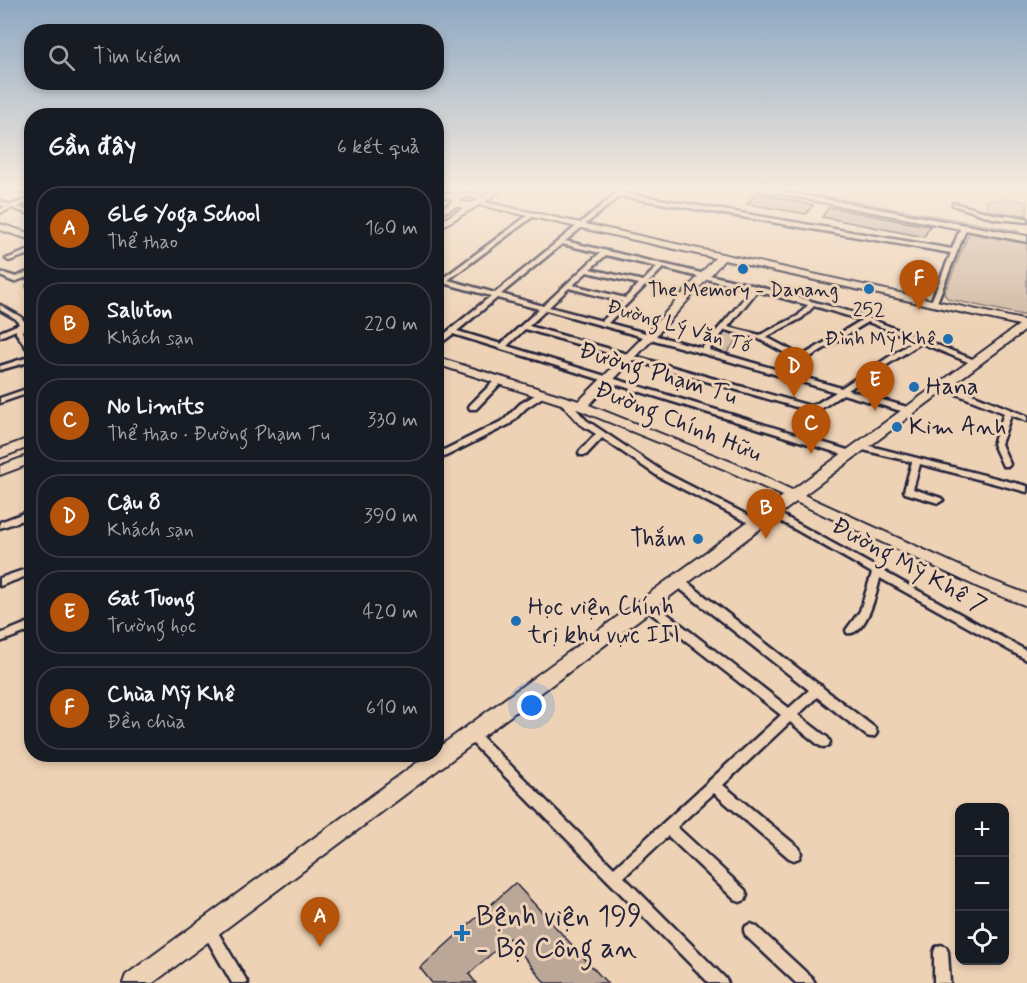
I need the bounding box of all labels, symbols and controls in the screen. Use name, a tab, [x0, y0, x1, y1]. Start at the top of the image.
search box	[24, 24, 444, 90]
icon: search	[45, 41, 78, 74]
text: Tìm kiếm	[93, 43, 181, 71]
text: Gần đây	[48, 130, 136, 164]
text: 6 kết quả	[337, 134, 420, 161]
text: GLG Yoga School	[107, 201, 261, 229]
text: A	[63, 215, 76, 242]
text: 160 m	[365, 215, 418, 242]
text: Thể thao	[107, 229, 178, 256]
pin: F	[900, 260, 938, 310]
marker: The Memory - Danang	[736, 262, 750, 276]
place label: The Memory - Danang	[648, 277, 838, 304]
marker: 252	[862, 282, 876, 296]
street label: Đường Lý Văn Tố	[603, 294, 754, 362]
text: Saluton	[107, 297, 172, 325]
place label: 252	[853, 297, 885, 324]
text: B	[63, 311, 76, 338]
text: 220 m	[364, 311, 418, 338]
text: Khách sạn	[107, 325, 194, 352]
place label: Đình Mỹ Khê	[825, 326, 936, 353]
marker: Đình Mỹ Khê	[941, 332, 955, 346]
street label: Đường Phạm Tu	[574, 335, 741, 416]
pin: D	[774, 348, 814, 397]
pin: E	[856, 362, 894, 411]
place label: Hana	[926, 372, 979, 403]
street label: Đường Chính Hữu	[589, 374, 766, 472]
marker: Hana	[907, 380, 921, 394]
text: No Limits	[107, 393, 204, 421]
pin: C	[792, 404, 830, 454]
text: C	[62, 407, 77, 434]
text: 330 m	[367, 407, 418, 434]
place label: Kim Anh	[909, 412, 1007, 443]
marker: Kim Anh	[890, 420, 904, 434]
text: Thể thao · Đường Phạm Tu	[107, 421, 330, 448]
text: Cậu 8	[107, 489, 161, 517]
pin: B	[746, 490, 786, 539]
text: D	[63, 503, 76, 530]
text: 390 m	[364, 503, 418, 530]
street label: Đường Mỹ Khê 7	[825, 511, 992, 624]
text: Khách sạn	[107, 517, 194, 544]
place label: Thắm	[630, 524, 686, 555]
marker: Thắm	[691, 532, 705, 546]
text: Gat Tuong	[107, 585, 195, 613]
place label: Học viện Chính trị khu vực III	[527, 592, 680, 651]
text: E	[64, 599, 75, 626]
text: 420 m	[362, 599, 418, 626]
text: Trường học	[107, 613, 196, 640]
marker: Học viện Chính trị khu vực III	[509, 614, 523, 628]
text: Chùa Mỹ Khê	[107, 681, 235, 709]
your location	[517, 691, 546, 720]
text: F	[64, 695, 75, 722]
text: 610 m	[366, 695, 418, 722]
text: Đền chùa	[107, 709, 186, 736]
map controls	[955, 803, 1009, 965]
button: +	[955, 803, 1009, 857]
button: −	[955, 857, 1009, 911]
pin: A	[300, 898, 340, 947]
place label: Bệnh viện 199 - Bộ Công an	[476, 899, 642, 971]
button: locate	[955, 911, 1009, 965]
marker: Bệnh viện 199 - Bộ Công an	[453, 924, 471, 942]

